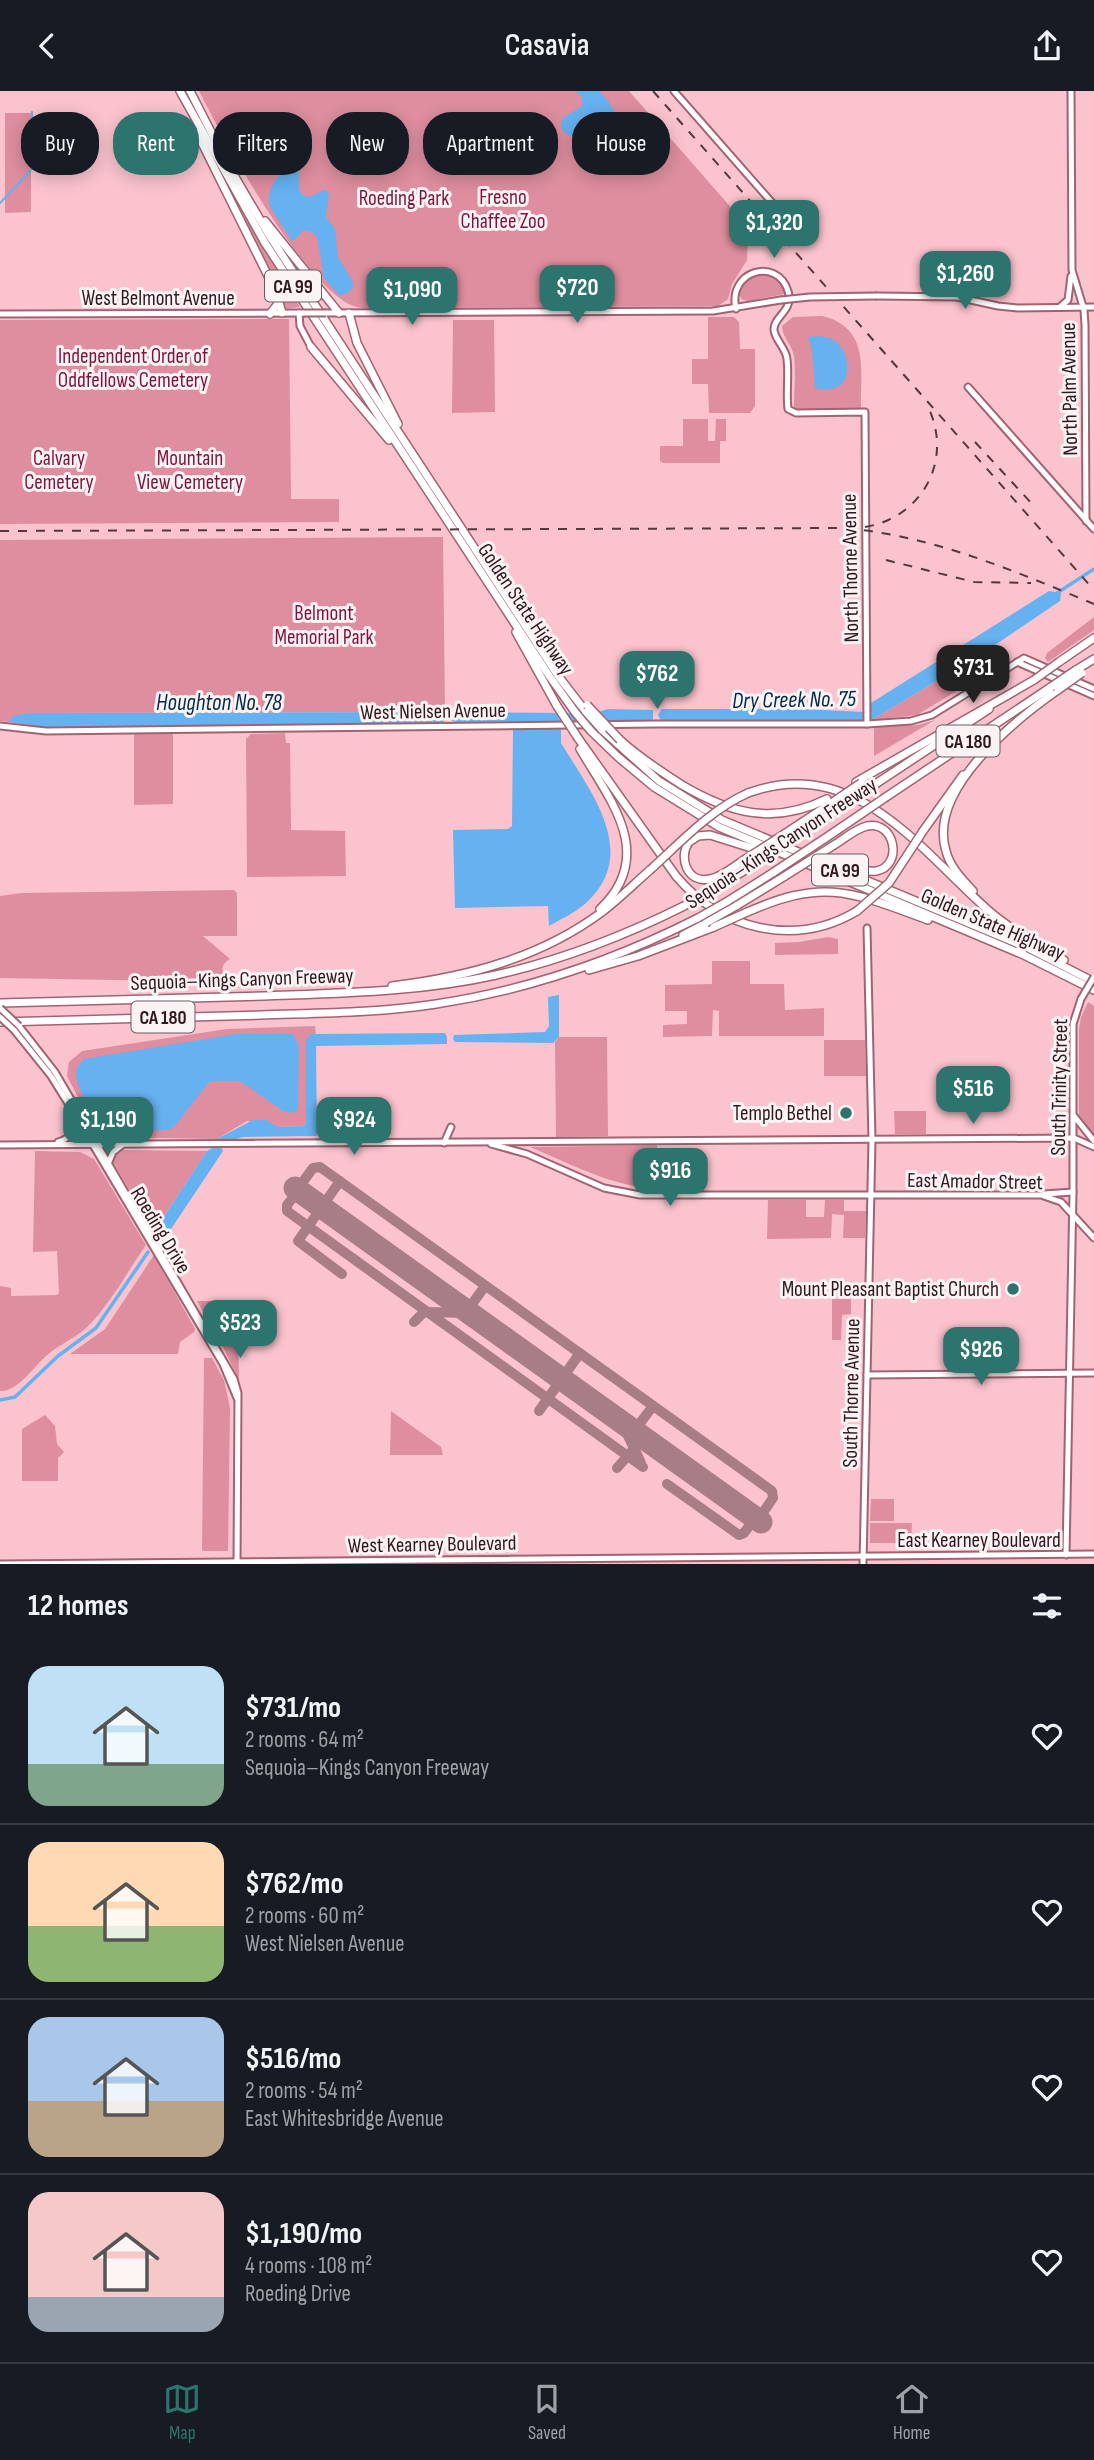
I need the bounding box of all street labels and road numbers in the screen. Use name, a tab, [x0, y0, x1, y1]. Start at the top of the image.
road number: CA 99	[265, 271, 321, 301]
street label: West Belmont Avenue	[81, 286, 235, 311]
street label: North Palm Avenue	[1056, 322, 1083, 456]
street label: North Thorne Avenue	[837, 493, 864, 643]
street label: Golden State Highway	[472, 539, 579, 680]
street label: West Nielsen Avenue	[360, 698, 506, 725]
road number: CA 180	[936, 726, 1000, 757]
street label: Sequoia–Kings Canyon Freeway	[681, 772, 882, 915]
road number: CA 99	[812, 855, 868, 885]
street label: Golden State Highway	[917, 883, 1068, 966]
street label: Sequoia–Kings Canyon Freeway	[130, 963, 354, 996]
road number: CA 180	[132, 1001, 194, 1033]
street label: South Trinity Street	[1046, 1018, 1073, 1156]
street label: East Amador Street	[907, 1168, 1043, 1195]
street label: Roeding Drive	[125, 1182, 196, 1278]
street label: South Thorne Avenue	[838, 1318, 865, 1468]
street label: East Kearney Boulevard	[897, 1528, 1061, 1553]
street label: West Kearney Boulevard	[347, 1531, 517, 1558]

